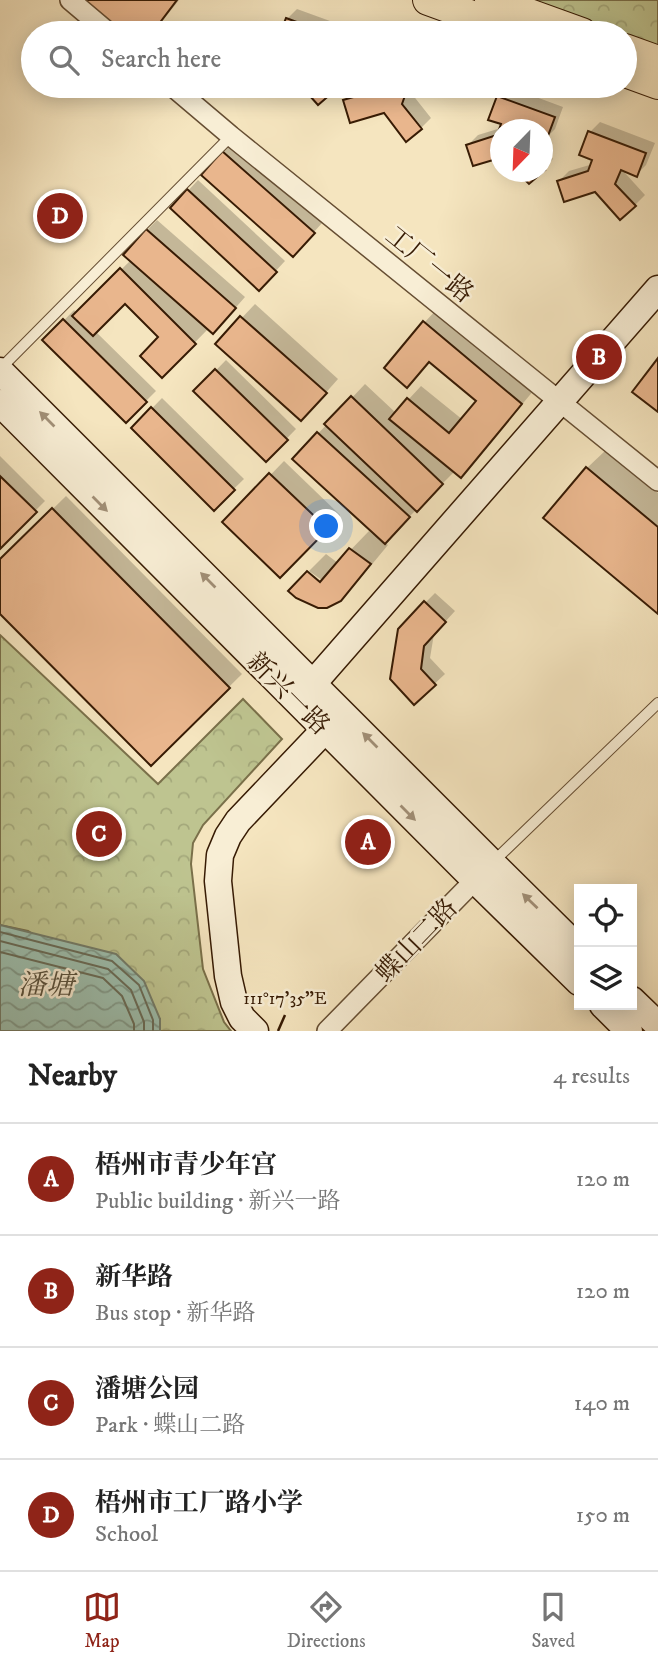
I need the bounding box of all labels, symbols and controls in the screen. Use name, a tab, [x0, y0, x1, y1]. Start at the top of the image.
search box	[21, 21, 637, 98]
icon: search	[45, 41, 83, 79]
text: Search here	[101, 43, 221, 76]
north arrow	[490, 119, 553, 182]
pin: D	[37, 190, 83, 242]
street label: 工厂一路	[378, 220, 480, 311]
pin: B	[576, 331, 622, 383]
one-way arrow	[39, 410, 56, 427]
one-way arrow	[91, 495, 108, 511]
your location	[309, 509, 343, 543]
one-way arrow	[200, 572, 217, 588]
street label: 新兴一路	[239, 646, 336, 743]
one-way arrow	[362, 732, 378, 749]
one-way arrow	[399, 804, 416, 821]
pin: C	[76, 808, 122, 860]
pin: A	[345, 816, 391, 868]
map controls	[574, 884, 637, 1010]
button: locate	[574, 884, 637, 947]
street label: 蝶山二路	[369, 892, 465, 990]
one-way arrow	[522, 892, 539, 909]
button: layers	[574, 947, 637, 1010]
water label: 潘塘	[18, 968, 78, 1003]
text: 111°17'35"E	[243, 988, 327, 1010]
text: Nearby	[28, 1058, 117, 1095]
text: 4 results	[553, 1062, 630, 1091]
text: 梧州市青少年宫	[95, 1149, 277, 1182]
text: A	[44, 1165, 58, 1194]
text: 120 m	[576, 1165, 630, 1194]
text: Public building · 新兴一路	[95, 1187, 341, 1216]
text: 新华路	[95, 1261, 173, 1294]
text: B	[44, 1277, 58, 1306]
text: 120 m	[576, 1277, 630, 1306]
text: Bus stop · 新华路	[95, 1299, 255, 1328]
text: 潘塘公园	[95, 1373, 199, 1406]
text: C	[43, 1389, 59, 1418]
text: 140 m	[574, 1389, 630, 1418]
text: Park · 蝶山二路	[95, 1411, 245, 1440]
text: 梧州市工厂路小学	[95, 1487, 303, 1520]
text: D	[42, 1501, 60, 1530]
text: 150 m	[576, 1501, 630, 1530]
text: School	[95, 1520, 158, 1549]
tab: Map	[83, 1588, 121, 1653]
tab: Directions	[287, 1588, 366, 1653]
tab: Saved	[531, 1588, 575, 1653]

